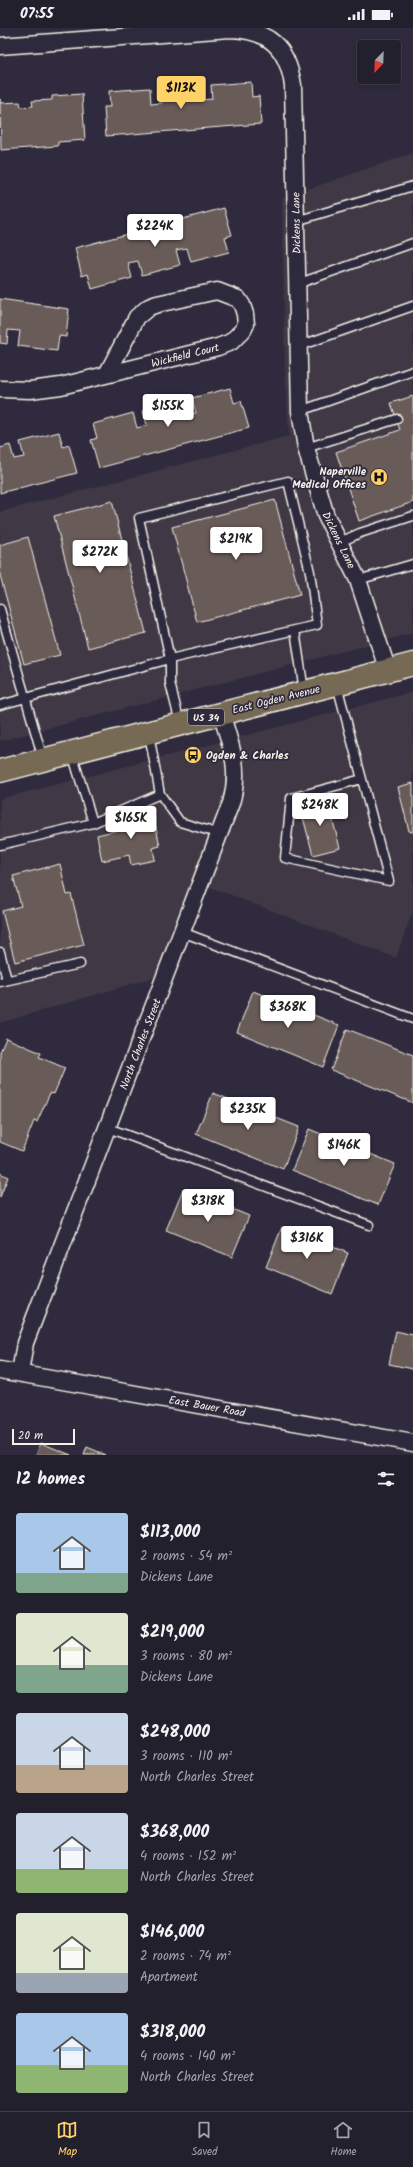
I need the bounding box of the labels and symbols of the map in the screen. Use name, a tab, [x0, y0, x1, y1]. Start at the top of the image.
north arrow	[357, 40, 401, 84]
pin: $113K	[153, 76, 209, 110]
street label: Dickens Lane	[287, 192, 307, 254]
pin: $224K	[127, 214, 183, 248]
street label: Wickfield Court	[149, 339, 222, 373]
pin: $155K	[140, 394, 196, 428]
place label: Naperville Medical Offices	[292, 463, 367, 494]
hospital icon: Naperville Medical Offices	[369, 467, 389, 487]
street label: Dickens Lane	[316, 509, 360, 572]
pin: $219K	[208, 527, 264, 561]
pin: $272K	[72, 540, 128, 574]
street label: East Ogden Avenue	[230, 680, 322, 720]
road number: US 34	[188, 709, 224, 725]
bus stop icon: Ogden & Charles	[183, 745, 203, 765]
place label: Ogden & Charles	[206, 747, 289, 765]
pin: $248K	[292, 793, 348, 827]
pin: $165K	[103, 806, 159, 840]
street label: North Charles Street	[115, 995, 167, 1093]
pin: $368K	[260, 995, 316, 1029]
pin: $235K	[220, 1097, 276, 1131]
pin: $146K	[316, 1133, 372, 1167]
pin: $318K	[180, 1189, 236, 1223]
pin: $316K	[279, 1226, 335, 1260]
street label: East Bauer Road	[167, 1391, 247, 1423]
scale bar	[12, 1427, 75, 1446]

